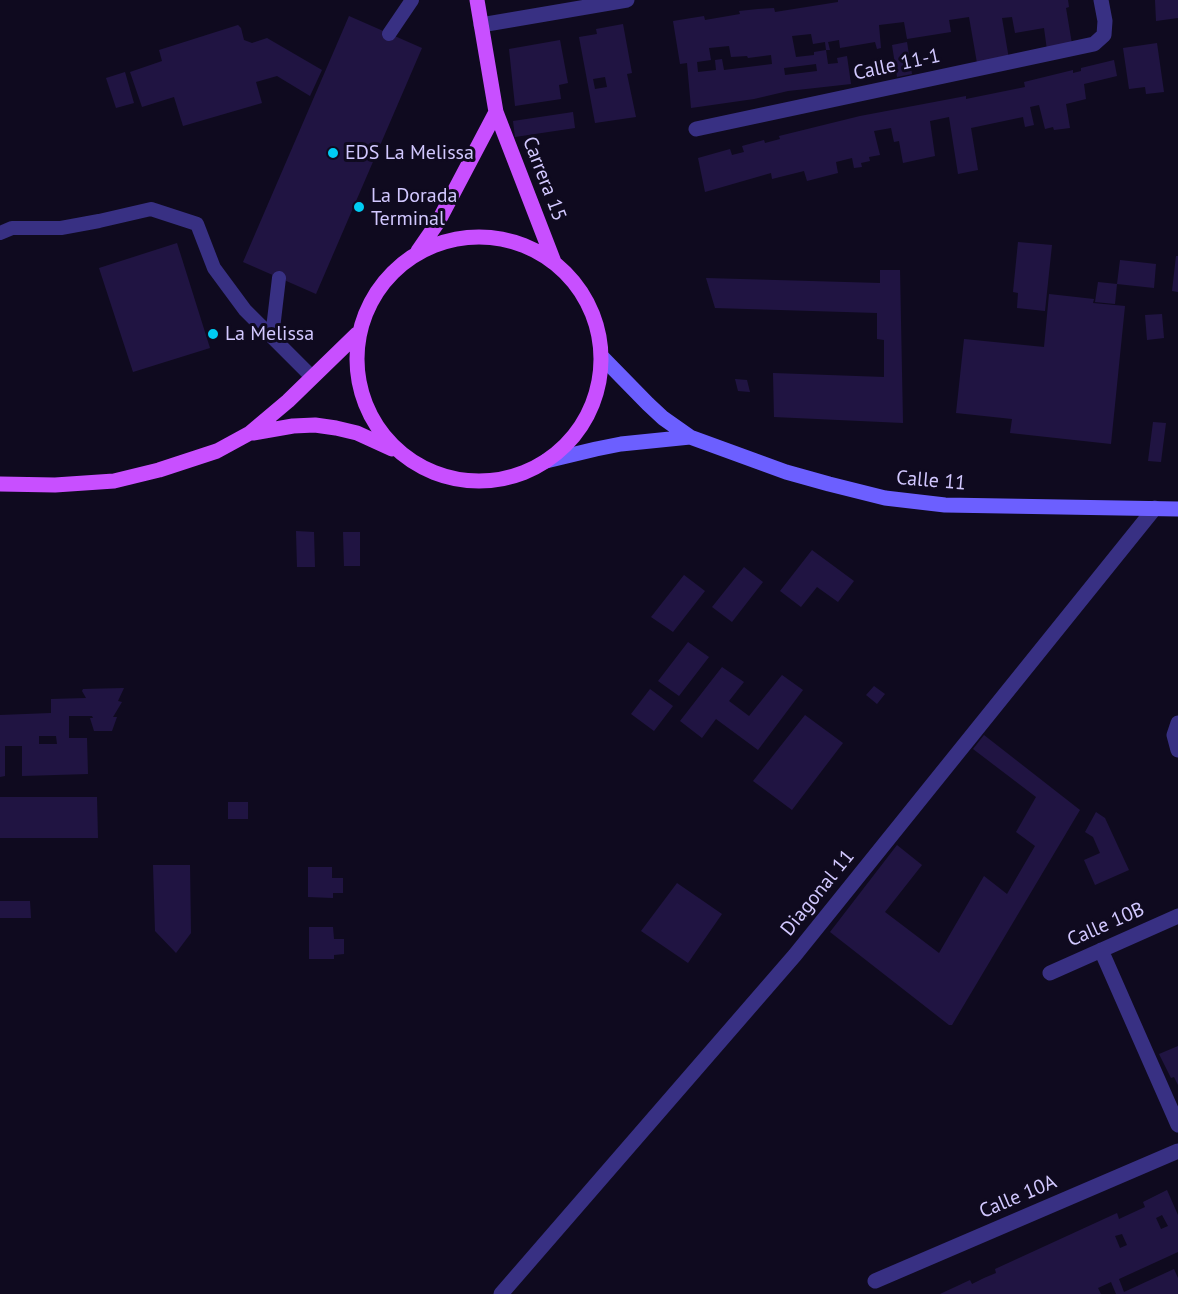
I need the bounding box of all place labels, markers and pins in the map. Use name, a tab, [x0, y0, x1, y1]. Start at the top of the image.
place label: EDS La Melissa	[345, 141, 474, 165]
marker: EDS La Melissa	[326, 146, 340, 160]
place label: La Dorada Terminal	[371, 184, 457, 231]
marker: La Dorada Terminal	[352, 200, 366, 214]
place label: La Melissa	[225, 322, 314, 346]
marker: La Melissa	[206, 327, 220, 341]

